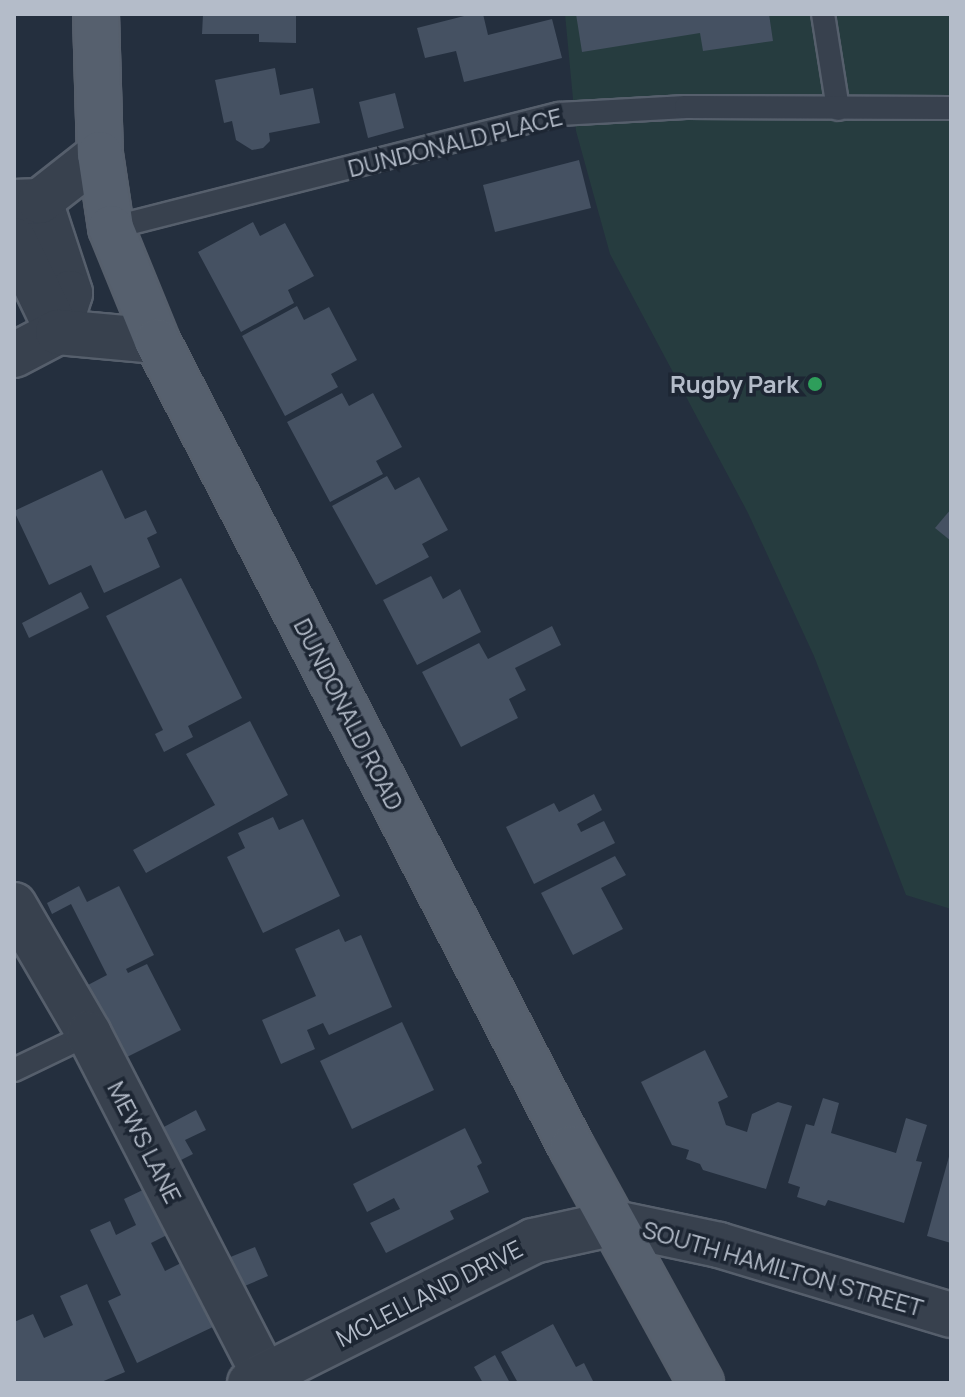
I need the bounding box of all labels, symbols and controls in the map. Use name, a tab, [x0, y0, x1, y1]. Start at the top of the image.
street label: DUNDONALD PLACE	[345, 101, 565, 183]
place label: Rugby Park	[670, 370, 799, 398]
marker: Rugby Park	[806, 375, 824, 393]
street label: DUNDONALD ROAD	[288, 613, 410, 815]
street label: MEWS LANE	[102, 1076, 188, 1208]
street label: SOUTH HAMILTON STREET	[639, 1214, 927, 1322]
street label: MCLELLAND DRIVE	[331, 1234, 527, 1352]

